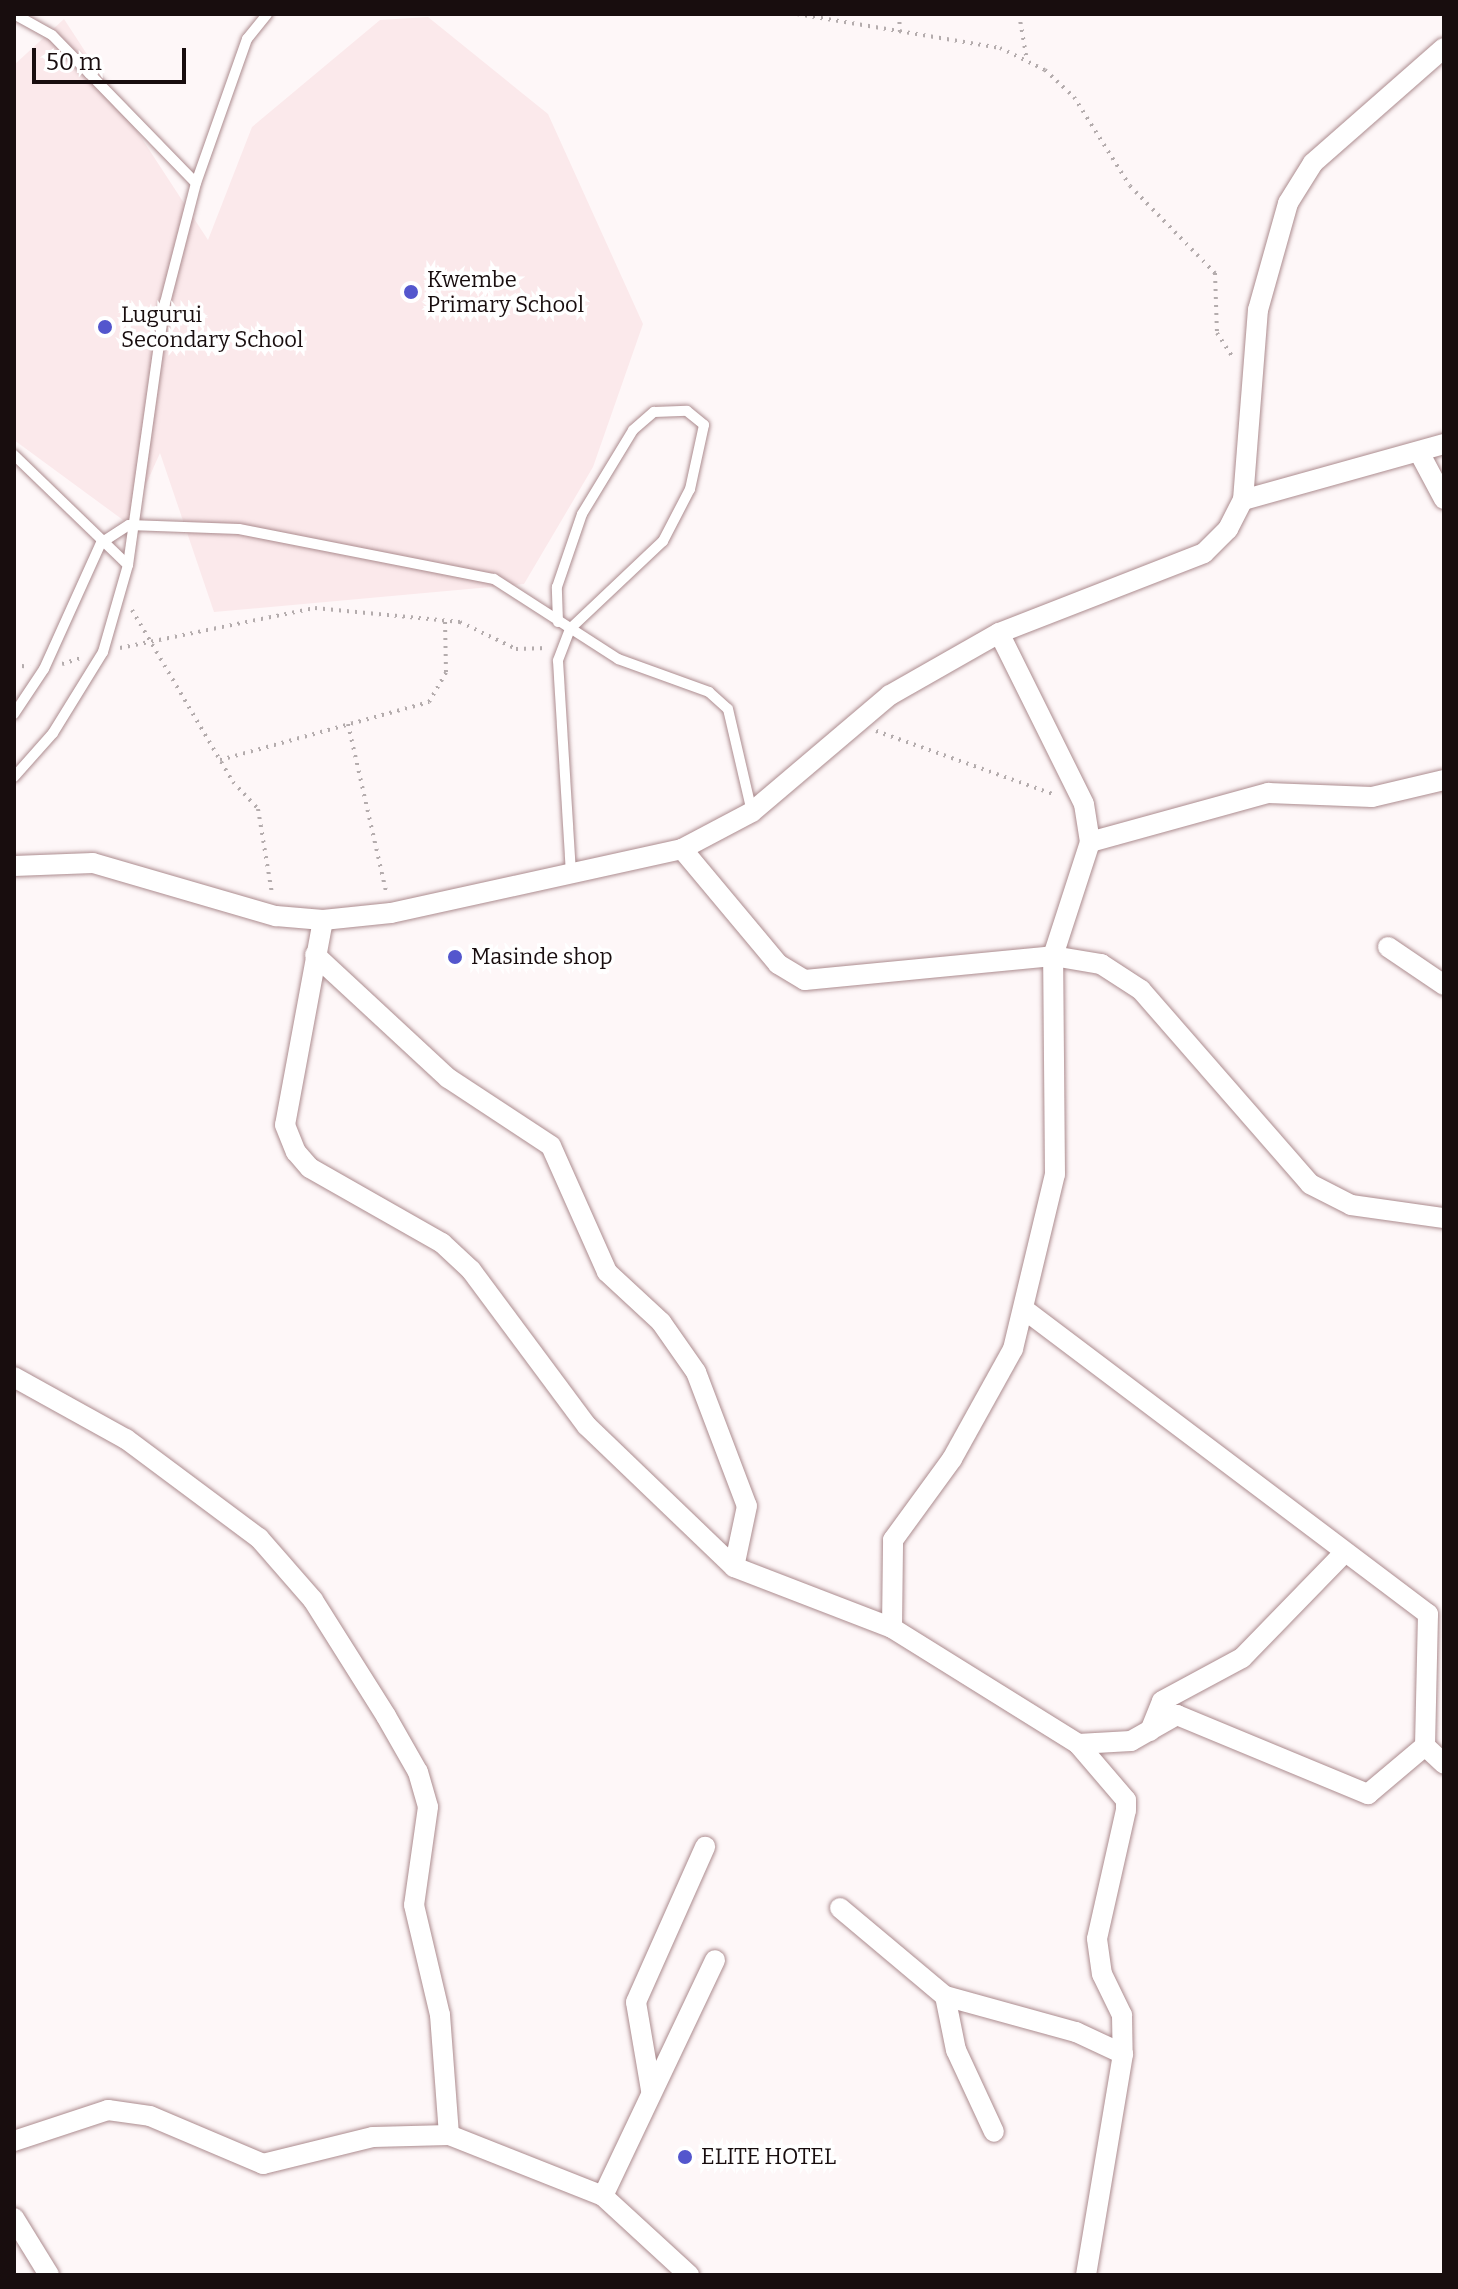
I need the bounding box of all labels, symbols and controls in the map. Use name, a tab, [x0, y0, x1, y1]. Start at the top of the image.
scale bar	[36, 32, 190, 82]
text: 50 m	[46, 48, 102, 76]
place label: Kwembe Primary School	[427, 266, 584, 318]
marker: Kwembe Primary School	[402, 283, 420, 301]
place label: Lugurui Secondary School	[121, 301, 303, 352]
marker: Lugurui Secondary School	[96, 318, 114, 336]
place label: Masinde shop	[471, 944, 613, 970]
marker: Masinde shop	[446, 948, 464, 966]
place label: ELITE HOTEL	[701, 2144, 836, 2170]
marker: ELITE HOTEL	[676, 2148, 694, 2166]

